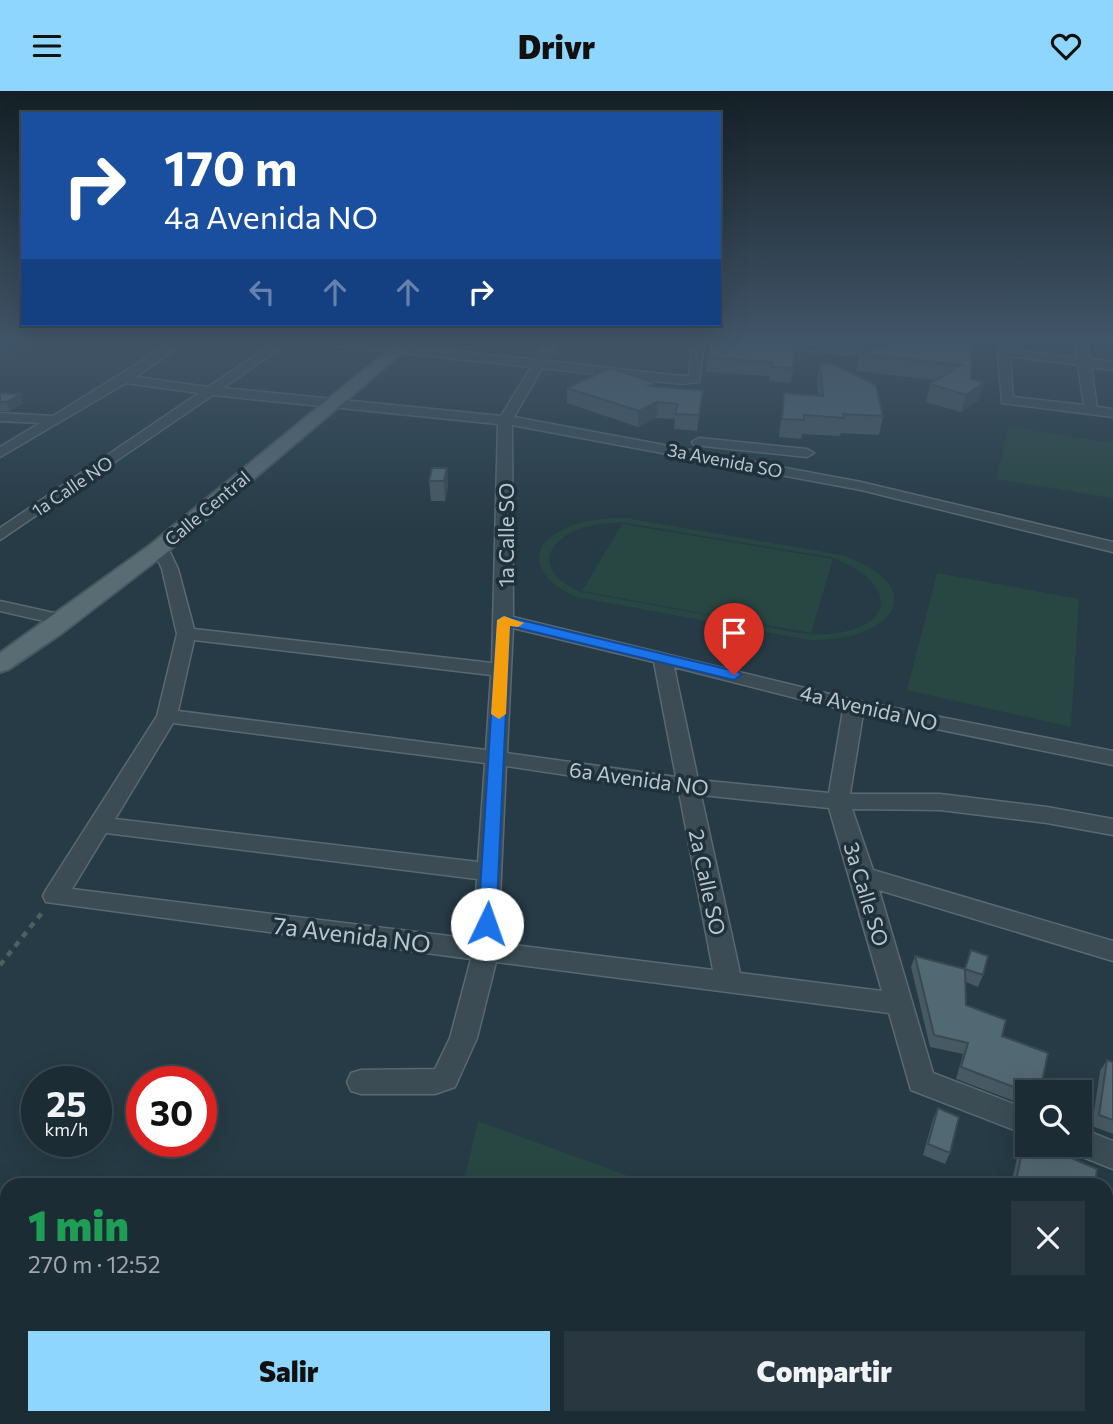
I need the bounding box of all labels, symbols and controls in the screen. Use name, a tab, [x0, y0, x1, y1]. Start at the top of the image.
text: Drivr	[518, 26, 595, 66]
icon: menu	[28, 27, 66, 65]
icon: heart	[1047, 27, 1085, 65]
text: 170 m	[164, 136, 297, 196]
icon: right	[49, 140, 140, 231]
text: 4a Avenida NO	[164, 196, 378, 236]
icon: left	[243, 273, 281, 311]
icon: ahead	[316, 273, 354, 311]
icon: ahead	[389, 273, 427, 311]
icon: right	[462, 273, 500, 311]
street label: 3a Avenida SO	[666, 438, 784, 482]
street label: 1a Calle NO	[27, 451, 117, 521]
street label: Calle Central	[160, 466, 254, 550]
street label: 1a Calle SO	[493, 483, 518, 587]
pin	[704, 603, 764, 675]
icon: arrive	[715, 614, 753, 652]
street label: 4a Avenida NO	[798, 679, 940, 735]
street label: 6a Avenida NO	[568, 756, 710, 800]
street label: 2a Calle SO	[685, 827, 731, 937]
street label: 3a Calle SO	[839, 839, 895, 949]
position arrow	[450, 887, 524, 961]
street label: 7a Avenida NO	[272, 910, 432, 958]
speed limit sign: 30	[126, 1066, 217, 1157]
map controls	[1015, 1080, 1092, 1157]
button: search	[1015, 1080, 1092, 1157]
text: 25	[46, 1081, 87, 1124]
text: km/h	[45, 1118, 88, 1140]
text: 1 min	[28, 1198, 129, 1250]
button: close	[1011, 1201, 1085, 1275]
text: 270 m · 12:52	[28, 1250, 160, 1278]
button: Salir	[28, 1331, 550, 1411]
button: Compartir	[564, 1331, 1085, 1411]

